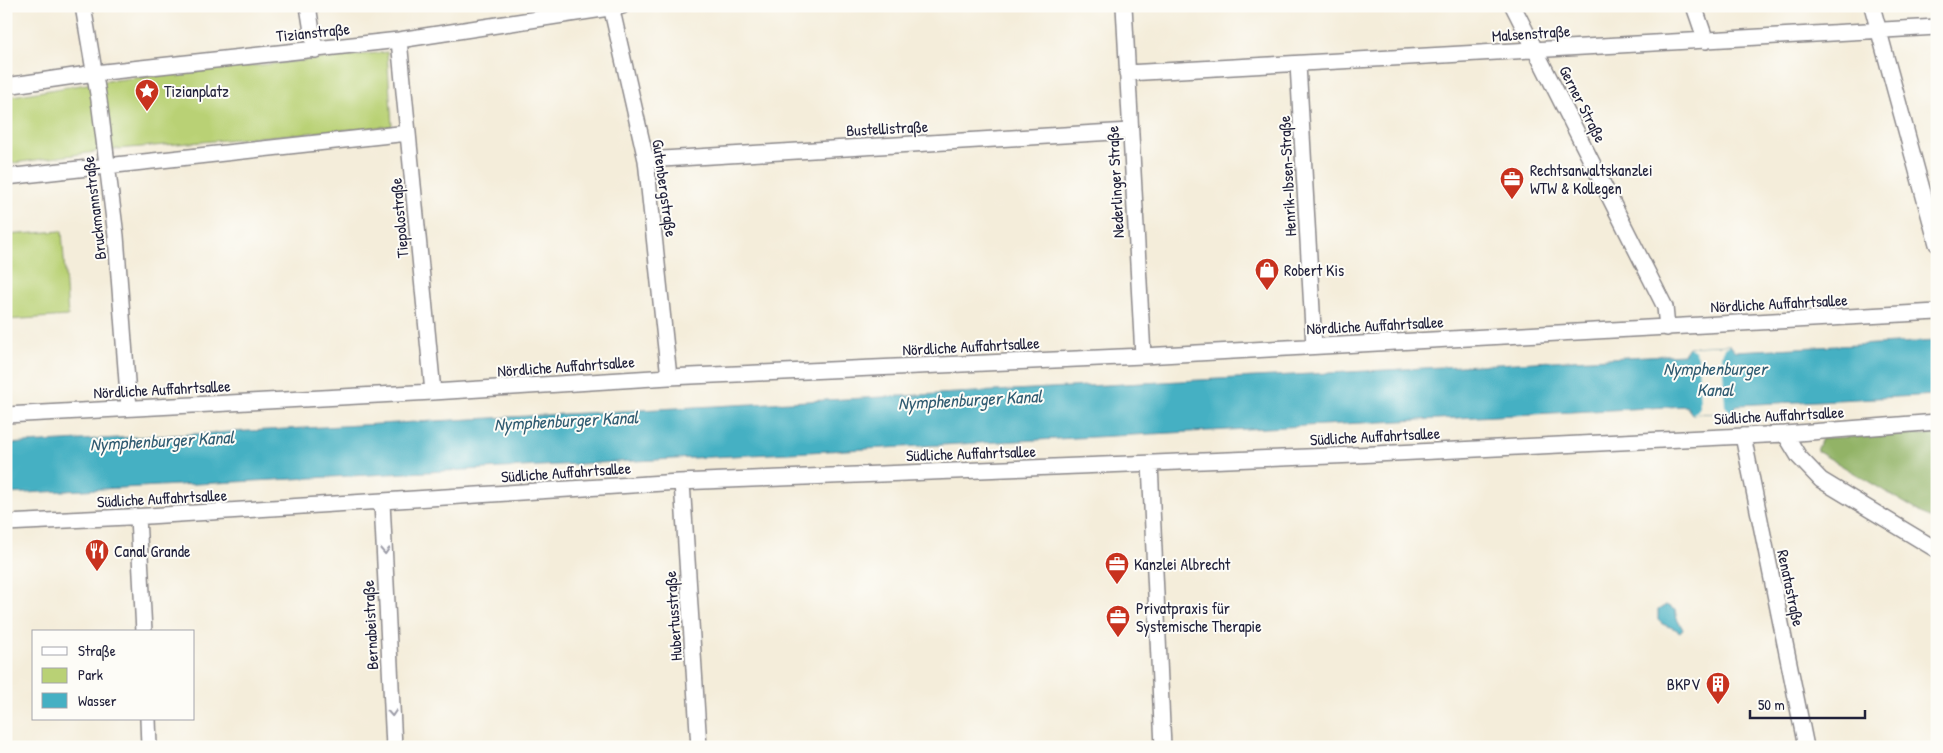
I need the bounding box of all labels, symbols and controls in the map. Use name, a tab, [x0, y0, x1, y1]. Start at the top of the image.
street label: Tizianstraße	[275, 17, 352, 47]
street label: Malsenstraße	[1491, 19, 1572, 47]
street label: Gerner Straße	[1554, 62, 1612, 147]
place icon: Tizianplatz	[134, 78, 160, 112]
place label: Tizianplatz	[164, 80, 229, 102]
street label: Bustellistraße	[846, 115, 929, 141]
street label: Henrik-Ibsen-Straße	[1273, 115, 1301, 237]
street label: Nederlinger Straße	[1101, 125, 1129, 239]
street label: Gutenbergstraße	[647, 138, 683, 239]
street label: Bruckmannstraße	[77, 154, 111, 261]
place label: Rechtsanwaltskanzlei WTW & Kollegen	[1530, 159, 1653, 199]
office icon: Rechtsanwaltskanzlei WTW & Kollegen	[1499, 166, 1525, 200]
street label: Tiepolostraße	[384, 176, 413, 259]
shop icon: Robert Kis	[1254, 257, 1280, 291]
place label: Robert Kis	[1284, 259, 1344, 281]
street label: Nördliche Auffahrtsallee	[1710, 288, 1849, 318]
street label: Nördliche Auffahrtsallee	[1306, 310, 1445, 340]
street label: Nördliche Auffahrtsallee	[902, 331, 1041, 361]
street label: Nördliche Auffahrtsallee	[497, 350, 636, 382]
water label: Nymphenburger Kanal	[1663, 356, 1769, 402]
street label: Nördliche Auffahrtsallee	[93, 374, 232, 404]
water label: Nymphenburger Kanal	[897, 383, 1044, 416]
street label: Südliche Auffahrtsallee	[1713, 401, 1845, 429]
water label: Nymphenburger Kanal	[493, 404, 640, 437]
street label: Südliche Auffahrtsallee	[1309, 422, 1441, 450]
water label: Nymphenburger Kanal	[89, 424, 236, 457]
street label: Südliche Auffahrtsallee	[906, 440, 1037, 466]
street label: Südliche Auffahrtsallee	[500, 456, 632, 488]
street label: Südliche Auffahrtsallee	[96, 484, 228, 512]
restaurant icon: Canal Grande	[84, 538, 110, 572]
place label: Canal Grande	[114, 540, 191, 562]
one-way arrow	[379, 547, 390, 555]
street label: Renatastraße	[1772, 548, 1810, 629]
office icon: Kanzlei Albrecht	[1104, 551, 1130, 585]
place label: Kanzlei Albrecht	[1134, 553, 1231, 575]
street label: Hubertusstraße	[659, 570, 687, 662]
street label: Bernabeistraße	[357, 579, 383, 670]
place label: Privatpraxis für Systemische Therapie	[1136, 597, 1262, 637]
office icon: Privatpraxis für Systemische Therapie	[1105, 604, 1131, 638]
legend	[32, 630, 195, 720]
text: Straße	[78, 640, 116, 661]
text: Park	[78, 664, 103, 685]
building icon: BKPV	[1705, 671, 1731, 705]
place label: BKPV	[1667, 673, 1700, 695]
scale bar	[1750, 688, 1866, 720]
text: Wasser	[78, 690, 117, 711]
text: 50 m	[1758, 694, 1785, 715]
one-way arrow	[387, 709, 398, 717]

